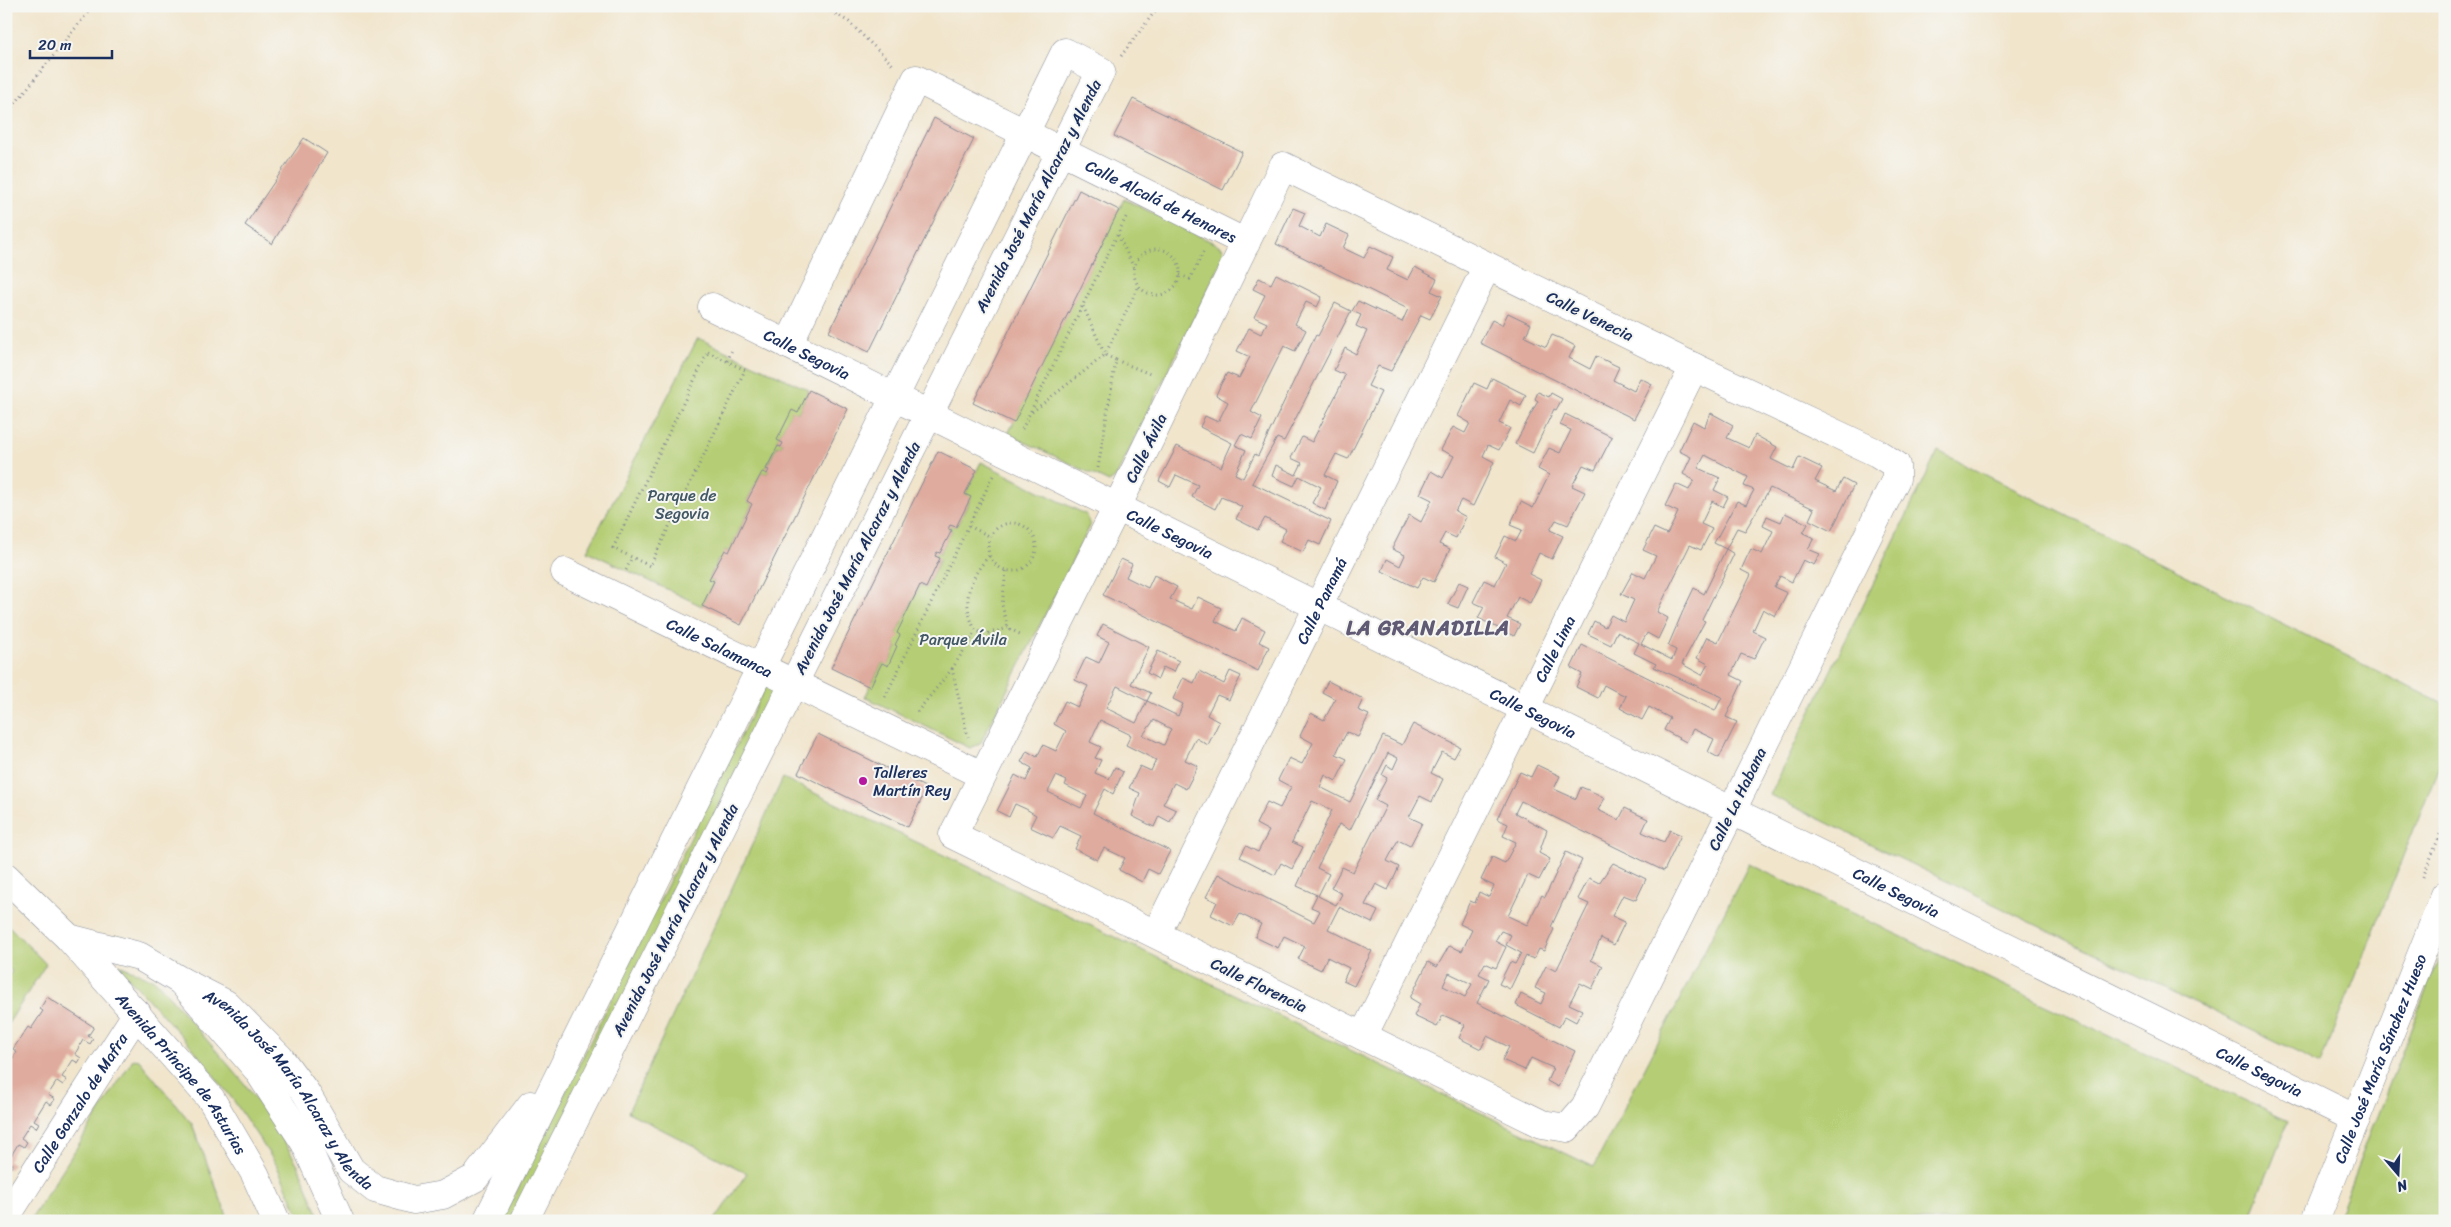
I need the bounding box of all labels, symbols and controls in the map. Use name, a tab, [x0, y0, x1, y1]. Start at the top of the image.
scale bar	[30, 28, 112, 60]
text: 20 m	[38, 32, 72, 58]
street label: Avenida José María Alcaraz y Alenda	[966, 73, 1110, 319]
street label: Calle Alcalá de Henares	[1080, 151, 1242, 251]
street label: Calle Venecia	[1541, 282, 1639, 350]
street label: Calle Segovia	[759, 320, 855, 388]
street label: Calle Ávila	[1117, 408, 1175, 488]
street label: Avenida José María Alcaraz y Alenda	[785, 435, 929, 681]
park label: Parque de Segovia	[647, 481, 717, 528]
street label: Calle Segovia	[1122, 500, 1218, 567]
street label: Calle Panamá	[1287, 552, 1355, 649]
street label: Calle Salamanca	[661, 609, 778, 686]
district label: LA GRANADILLA	[1346, 609, 1510, 647]
street label: Calle Lima	[1526, 610, 1583, 687]
park label: Parque Ávila	[919, 625, 1008, 654]
street label: Calle Segovia	[1485, 679, 1582, 746]
street label: Calle La Habana	[1699, 742, 1775, 856]
place label: Talleres Martín Rey	[873, 758, 952, 805]
marker: Talleres Martín Rey	[857, 775, 869, 787]
street label: Avenida José María Alcaraz y Alenda	[603, 797, 747, 1043]
street label: Calle Segovia	[1848, 858, 1945, 926]
street label: Calle Florencia	[1206, 949, 1312, 1021]
street label: Calle José María Sánchez Hueso	[2325, 949, 2435, 1168]
street label: Avenida José María Alcaraz y Alenda	[197, 980, 381, 1198]
street label: Avenida Príncipe de Asturias	[108, 984, 255, 1160]
street label: Calle Gonzalo de Mafra	[24, 1026, 136, 1178]
street label: Calle Segovia	[2211, 1038, 2308, 1105]
north arrow	[2374, 1150, 2424, 1200]
text: N	[2393, 1172, 2412, 1199]

